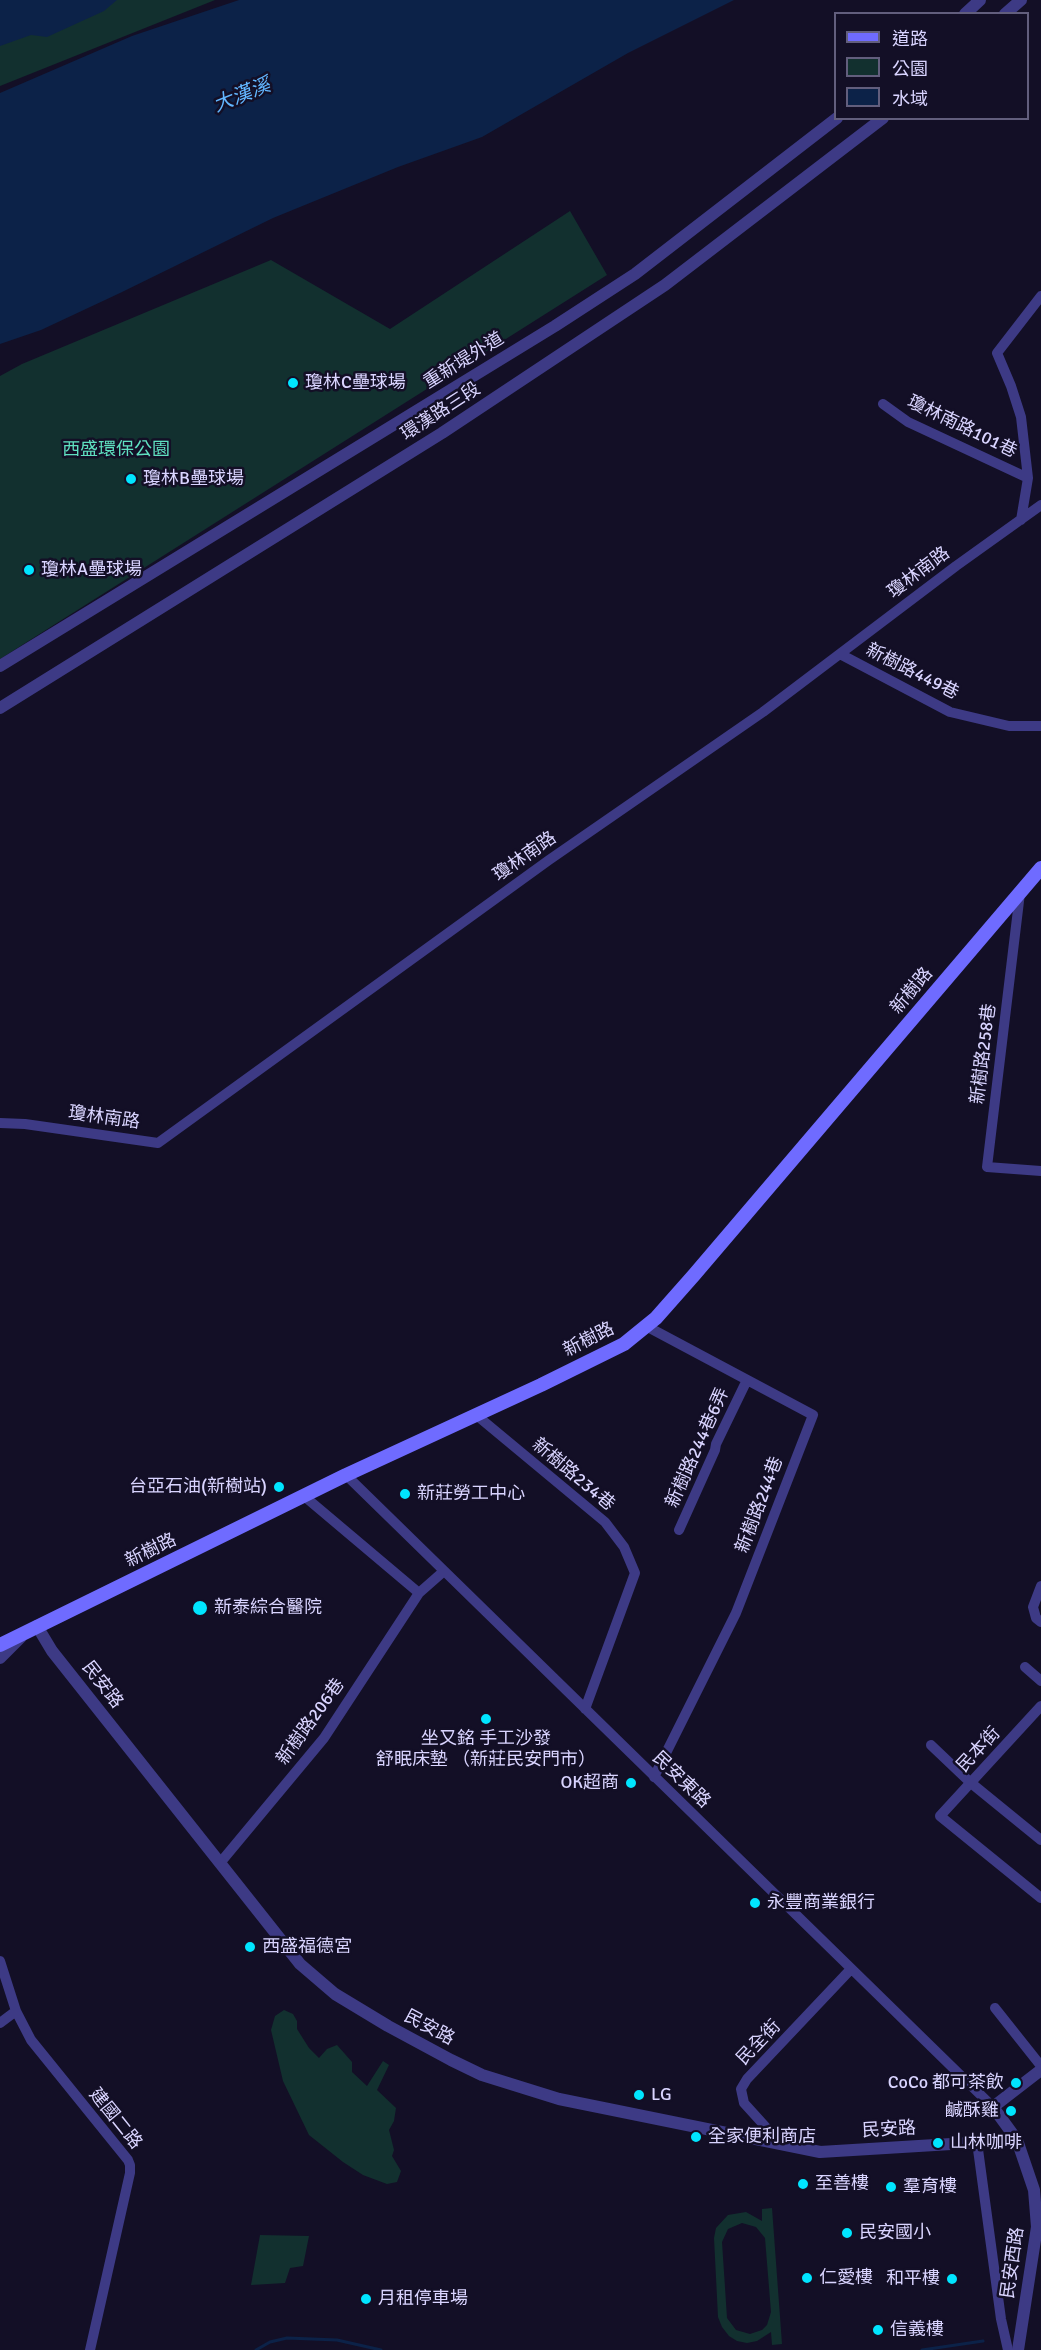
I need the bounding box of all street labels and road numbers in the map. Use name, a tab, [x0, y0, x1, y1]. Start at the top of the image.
street label: 重新堤外道	[420, 328, 508, 394]
street label: 環漢路三段	[397, 378, 485, 446]
street label: 瓊林南路101巷	[904, 391, 1020, 463]
street label: 瓊林南路	[884, 543, 954, 603]
street label: 新樹路449巷	[862, 639, 962, 705]
street label: 瓊林南路	[489, 828, 561, 886]
street label: 新樹路	[886, 963, 938, 1019]
street label: 新樹路258巷	[967, 1002, 1001, 1106]
street label: 瓊林南路	[67, 1102, 141, 1134]
street label: 新樹路	[560, 1318, 618, 1362]
street label: 新樹路244巷6弄	[662, 1385, 734, 1511]
street label: 新樹路234巷	[527, 1434, 619, 1516]
street label: 新樹路244巷	[732, 1454, 788, 1556]
street label: 新樹路	[122, 1529, 180, 1573]
street label: 民安路	[77, 1657, 127, 1713]
street label: 新樹路206巷	[273, 1675, 349, 1769]
street label: 民本街	[953, 1723, 1005, 1777]
street label: 民安東路	[648, 1747, 714, 1813]
street label: 民安路	[400, 2006, 458, 2050]
street label: 民全街	[732, 2016, 786, 2070]
street label: 建國二路	[84, 2084, 146, 2154]
street label: 民安路	[861, 2118, 917, 2142]
street label: 民安西路	[997, 2226, 1029, 2300]

